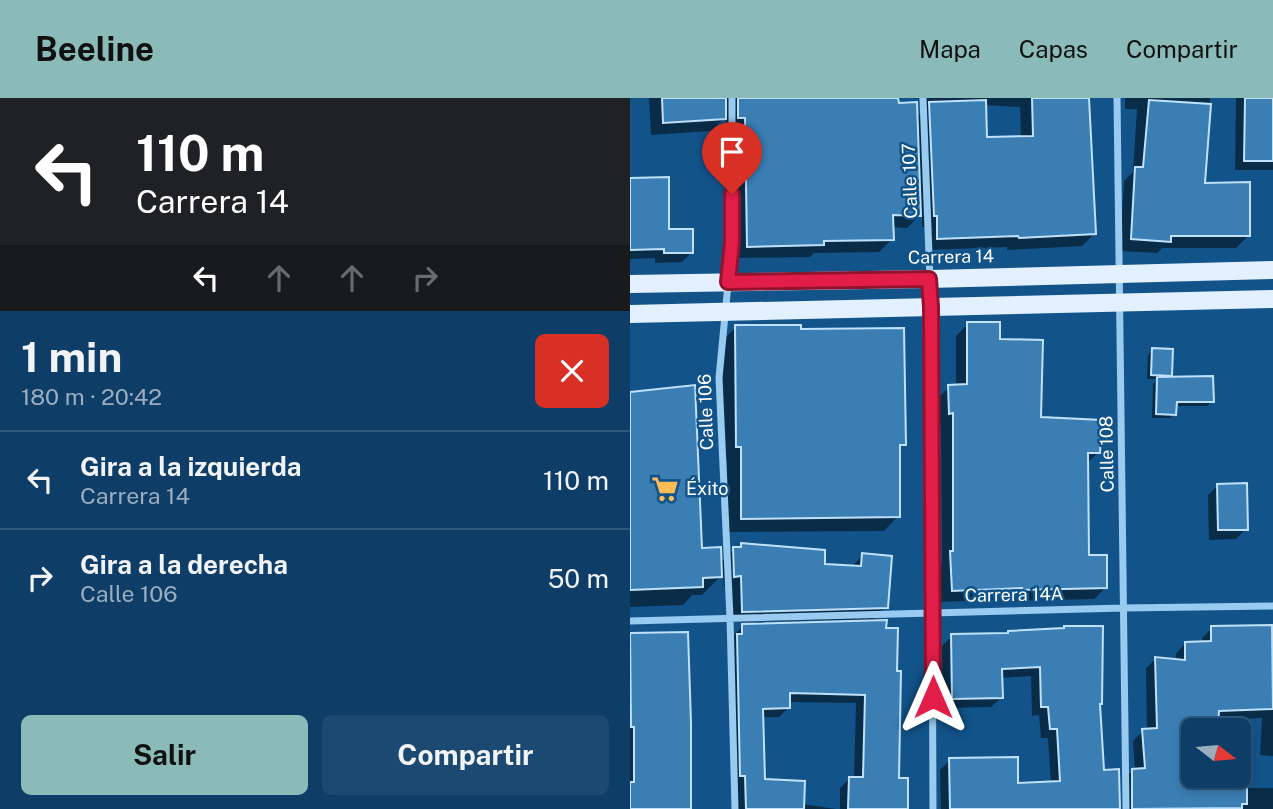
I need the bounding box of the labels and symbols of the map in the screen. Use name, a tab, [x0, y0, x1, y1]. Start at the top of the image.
pin	[702, 122, 762, 194]
street label: Calle 107	[898, 143, 921, 219]
street label: Carrera 14	[908, 245, 994, 268]
street label: Calle 106	[694, 374, 717, 451]
street label: Calle 108	[1095, 415, 1118, 493]
supermarket icon: Éxito	[650, 474, 680, 504]
place label: Éxito	[686, 477, 729, 499]
street label: Carrera 14A	[964, 583, 1064, 606]
position arrow	[896, 660, 970, 734]
north arrow	[1181, 718, 1251, 788]

